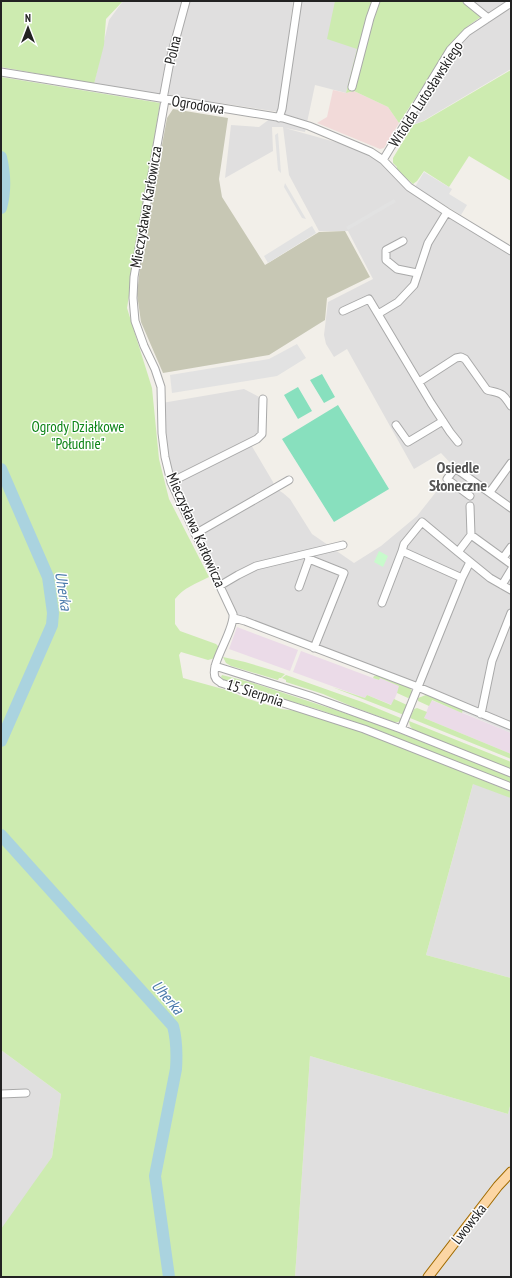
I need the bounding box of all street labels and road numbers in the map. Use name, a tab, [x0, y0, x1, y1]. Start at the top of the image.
street label: Polna	[160, 34, 185, 66]
street label: Witolda Lutosławskiego	[384, 37, 467, 150]
street label: Ogrodowa	[170, 91, 226, 118]
street label: Mieczysława Karłowicza	[125, 145, 166, 269]
street label: Mieczysława Karłowicza	[163, 470, 230, 590]
street label: 15 Sierpnia	[224, 674, 286, 711]
street label: Lwowska	[447, 1200, 490, 1248]

